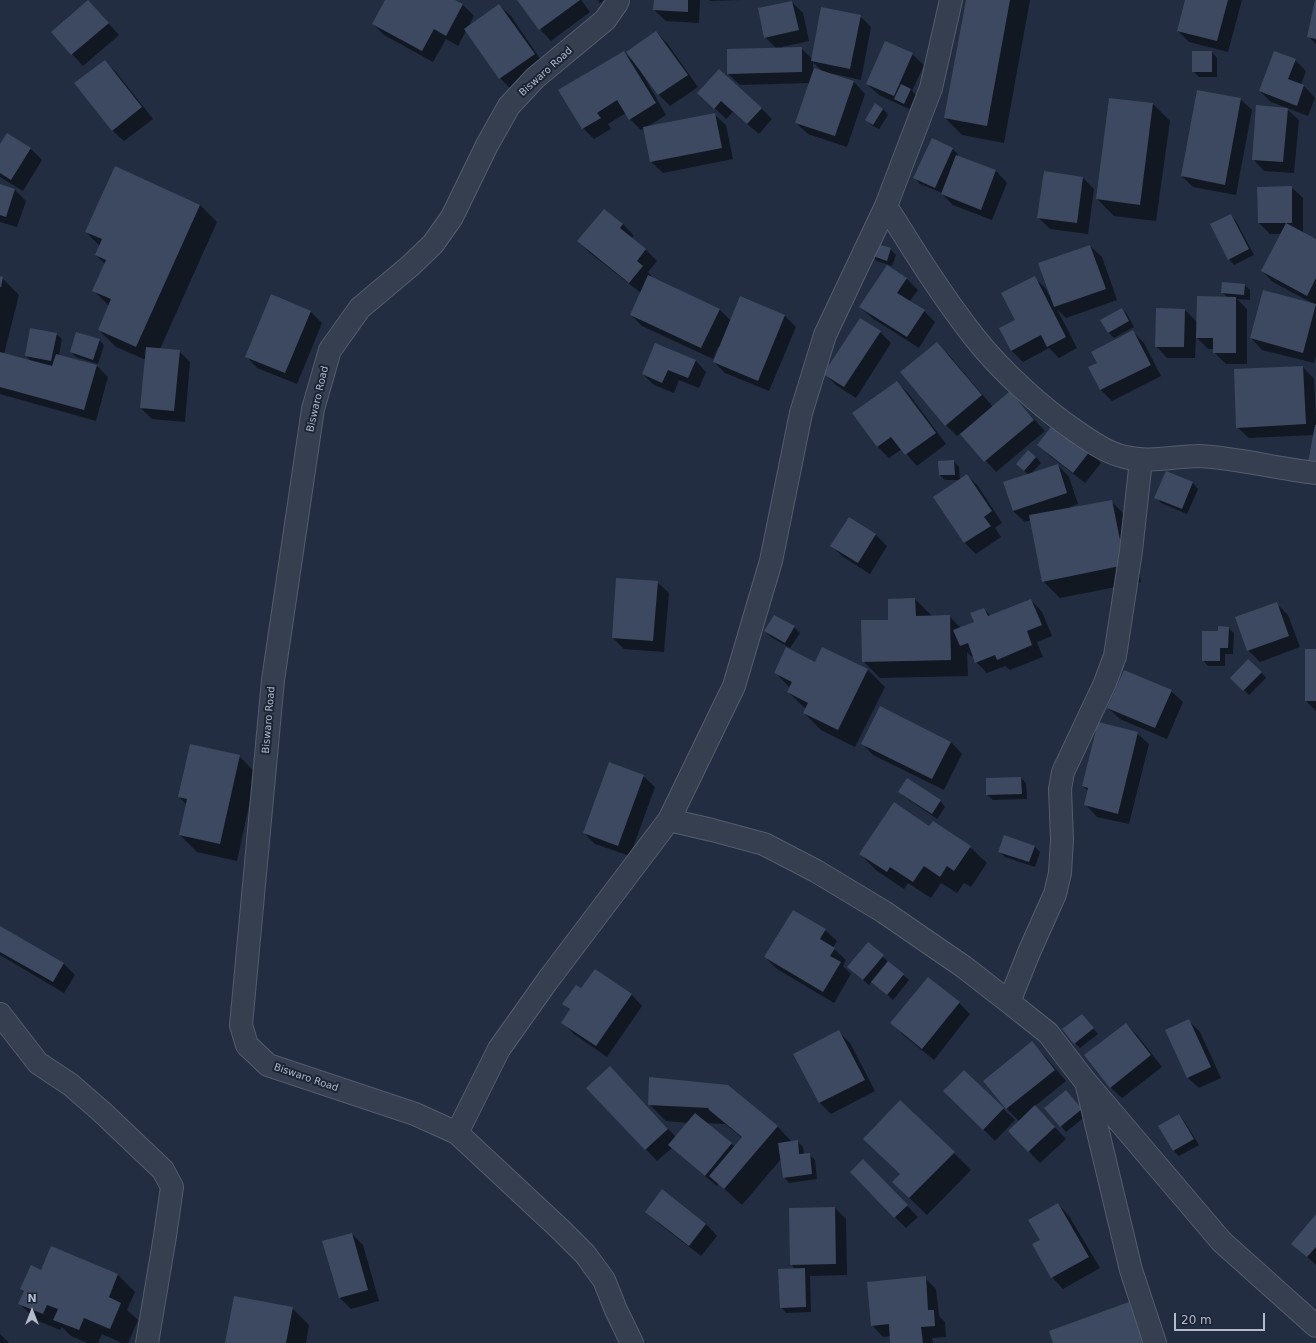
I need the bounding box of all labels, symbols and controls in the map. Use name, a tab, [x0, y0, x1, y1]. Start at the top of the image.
street label: Biswaro Road	[517, 45, 575, 99]
street label: Biswaro Road	[305, 365, 331, 433]
street label: Biswaro Road	[260, 686, 278, 754]
street label: Biswaro Road	[272, 1061, 340, 1095]
north arrow	[12, 1291, 52, 1331]
text: N	[27, 1292, 37, 1305]
scale bar	[1176, 1305, 1267, 1331]
text: 20 m	[1181, 1313, 1212, 1327]

